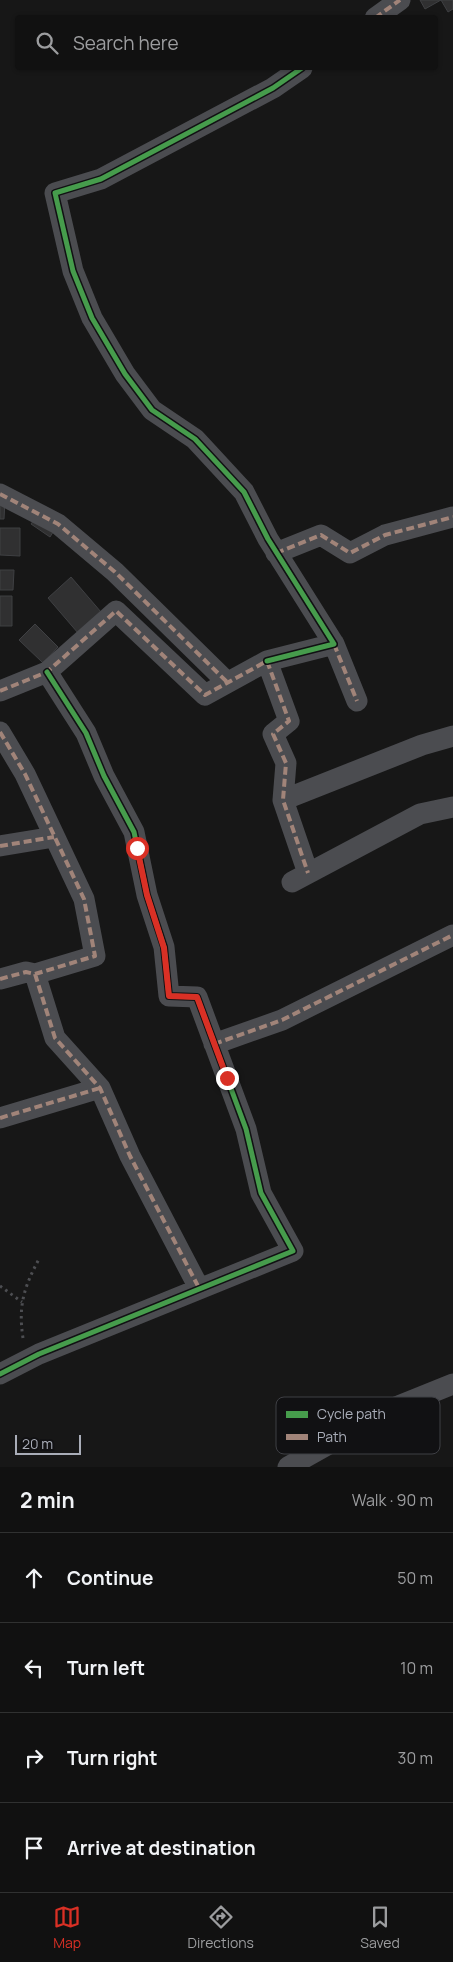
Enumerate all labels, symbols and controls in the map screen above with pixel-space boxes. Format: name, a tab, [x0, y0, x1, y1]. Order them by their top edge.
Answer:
search box	[15, 15, 438, 70]
icon: search	[33, 29, 61, 57]
text: Search here	[73, 30, 179, 56]
route start	[126, 837, 149, 860]
route end	[216, 1067, 239, 1090]
legend	[276, 1397, 440, 1454]
text: Cycle path	[317, 1404, 386, 1423]
text: Path	[317, 1427, 347, 1446]
scale bar	[15, 1432, 81, 1455]
text: 20 m	[22, 1434, 53, 1453]
text: 2 min	[20, 1486, 75, 1514]
text: Walk · 90 m	[352, 1489, 433, 1511]
icon: ahead	[20, 1564, 48, 1592]
text: Continue	[67, 1565, 153, 1591]
text: 50 m	[397, 1567, 433, 1589]
icon: left	[20, 1654, 48, 1682]
text: Turn left	[67, 1655, 145, 1681]
text: 10 m	[400, 1657, 433, 1679]
icon: right	[20, 1744, 48, 1772]
text: Turn right	[67, 1745, 157, 1771]
text: 30 m	[398, 1747, 433, 1769]
icon: arrive	[20, 1834, 48, 1862]
text: Arrive at destination	[67, 1835, 256, 1861]
tab: Map	[53, 1903, 81, 1952]
tab: Directions	[188, 1903, 254, 1952]
tab: Saved	[360, 1903, 400, 1952]

